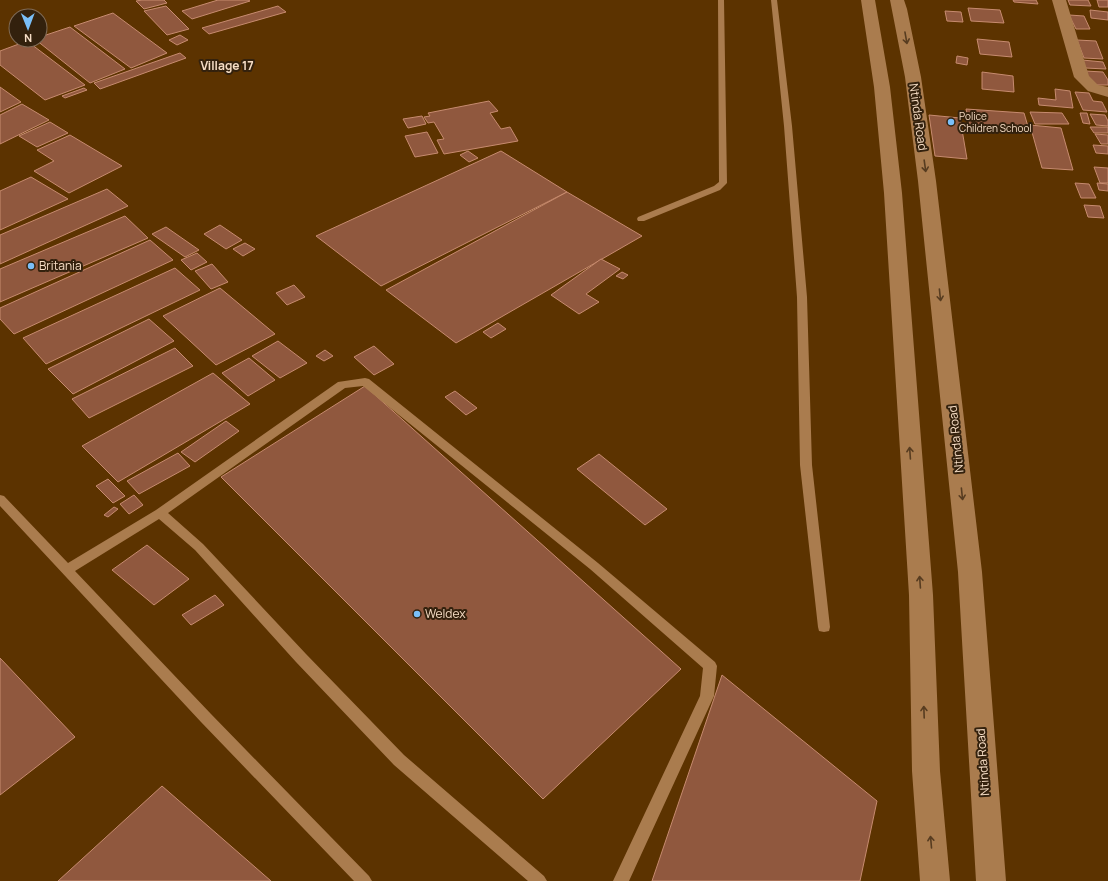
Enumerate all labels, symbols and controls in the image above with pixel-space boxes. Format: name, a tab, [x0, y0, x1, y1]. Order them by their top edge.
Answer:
north arrow	[8, 8, 48, 48]
text: N	[24, 31, 32, 46]
one-way arrow	[902, 31, 910, 44]
district label: Village 17	[200, 57, 254, 74]
street label: Ntinda Road	[905, 82, 932, 152]
place label: Police Children School	[959, 109, 1032, 135]
marker: Police Children School	[946, 117, 956, 127]
one-way arrow	[921, 159, 929, 172]
place label: Britania	[39, 257, 82, 274]
marker: Britania	[26, 261, 36, 271]
one-way arrow	[936, 288, 944, 301]
street label: Ntinda Road	[944, 405, 967, 474]
one-way arrow	[907, 447, 914, 460]
one-way arrow	[958, 487, 966, 500]
one-way arrow	[916, 576, 923, 589]
place label: Weldex	[425, 605, 466, 622]
marker: Weldex	[412, 609, 422, 619]
one-way arrow	[920, 706, 928, 719]
street label: Ntinda Road	[972, 728, 993, 796]
one-way arrow	[928, 836, 935, 849]

